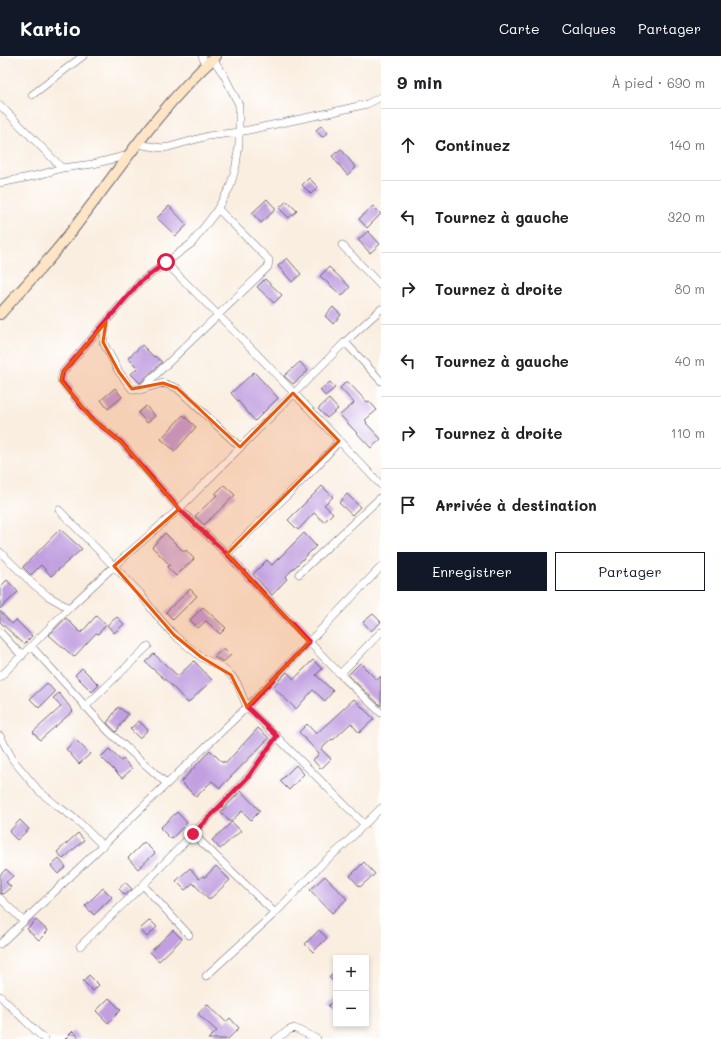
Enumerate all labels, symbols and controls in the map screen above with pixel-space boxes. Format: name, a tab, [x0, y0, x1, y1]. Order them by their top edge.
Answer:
text: Kartio	[20, 16, 80, 41]
text: Carte	[499, 19, 540, 38]
text: Calques	[562, 19, 616, 38]
text: Partager	[638, 19, 701, 38]
text: 9 min	[397, 71, 442, 93]
text: À pied · 690 m	[611, 74, 705, 91]
icon: ahead	[397, 134, 419, 156]
text: Continuez	[435, 135, 510, 155]
text: 140 m	[669, 136, 705, 153]
icon: left	[397, 206, 419, 228]
text: Tournez à gauche	[435, 207, 569, 227]
text: 320 m	[668, 208, 705, 225]
route start	[157, 253, 175, 271]
icon: right	[397, 278, 419, 300]
text: Tournez à droite	[435, 279, 563, 299]
text: 80 m	[675, 280, 705, 297]
icon: left	[397, 350, 419, 372]
text: Tournez à gauche	[435, 351, 569, 371]
text: 40 m	[675, 352, 705, 369]
icon: right	[397, 422, 419, 444]
text: Tournez à droite	[435, 423, 563, 443]
text: 110 m	[671, 424, 705, 441]
icon: arrive	[397, 494, 419, 516]
text: Arrivée à destination	[435, 495, 597, 515]
button: Enregistrer	[397, 552, 547, 591]
button: Partager	[555, 552, 705, 591]
route end	[184, 825, 202, 843]
map controls	[333, 955, 369, 1027]
button: +	[333, 955, 369, 991]
button: −	[333, 991, 369, 1027]

